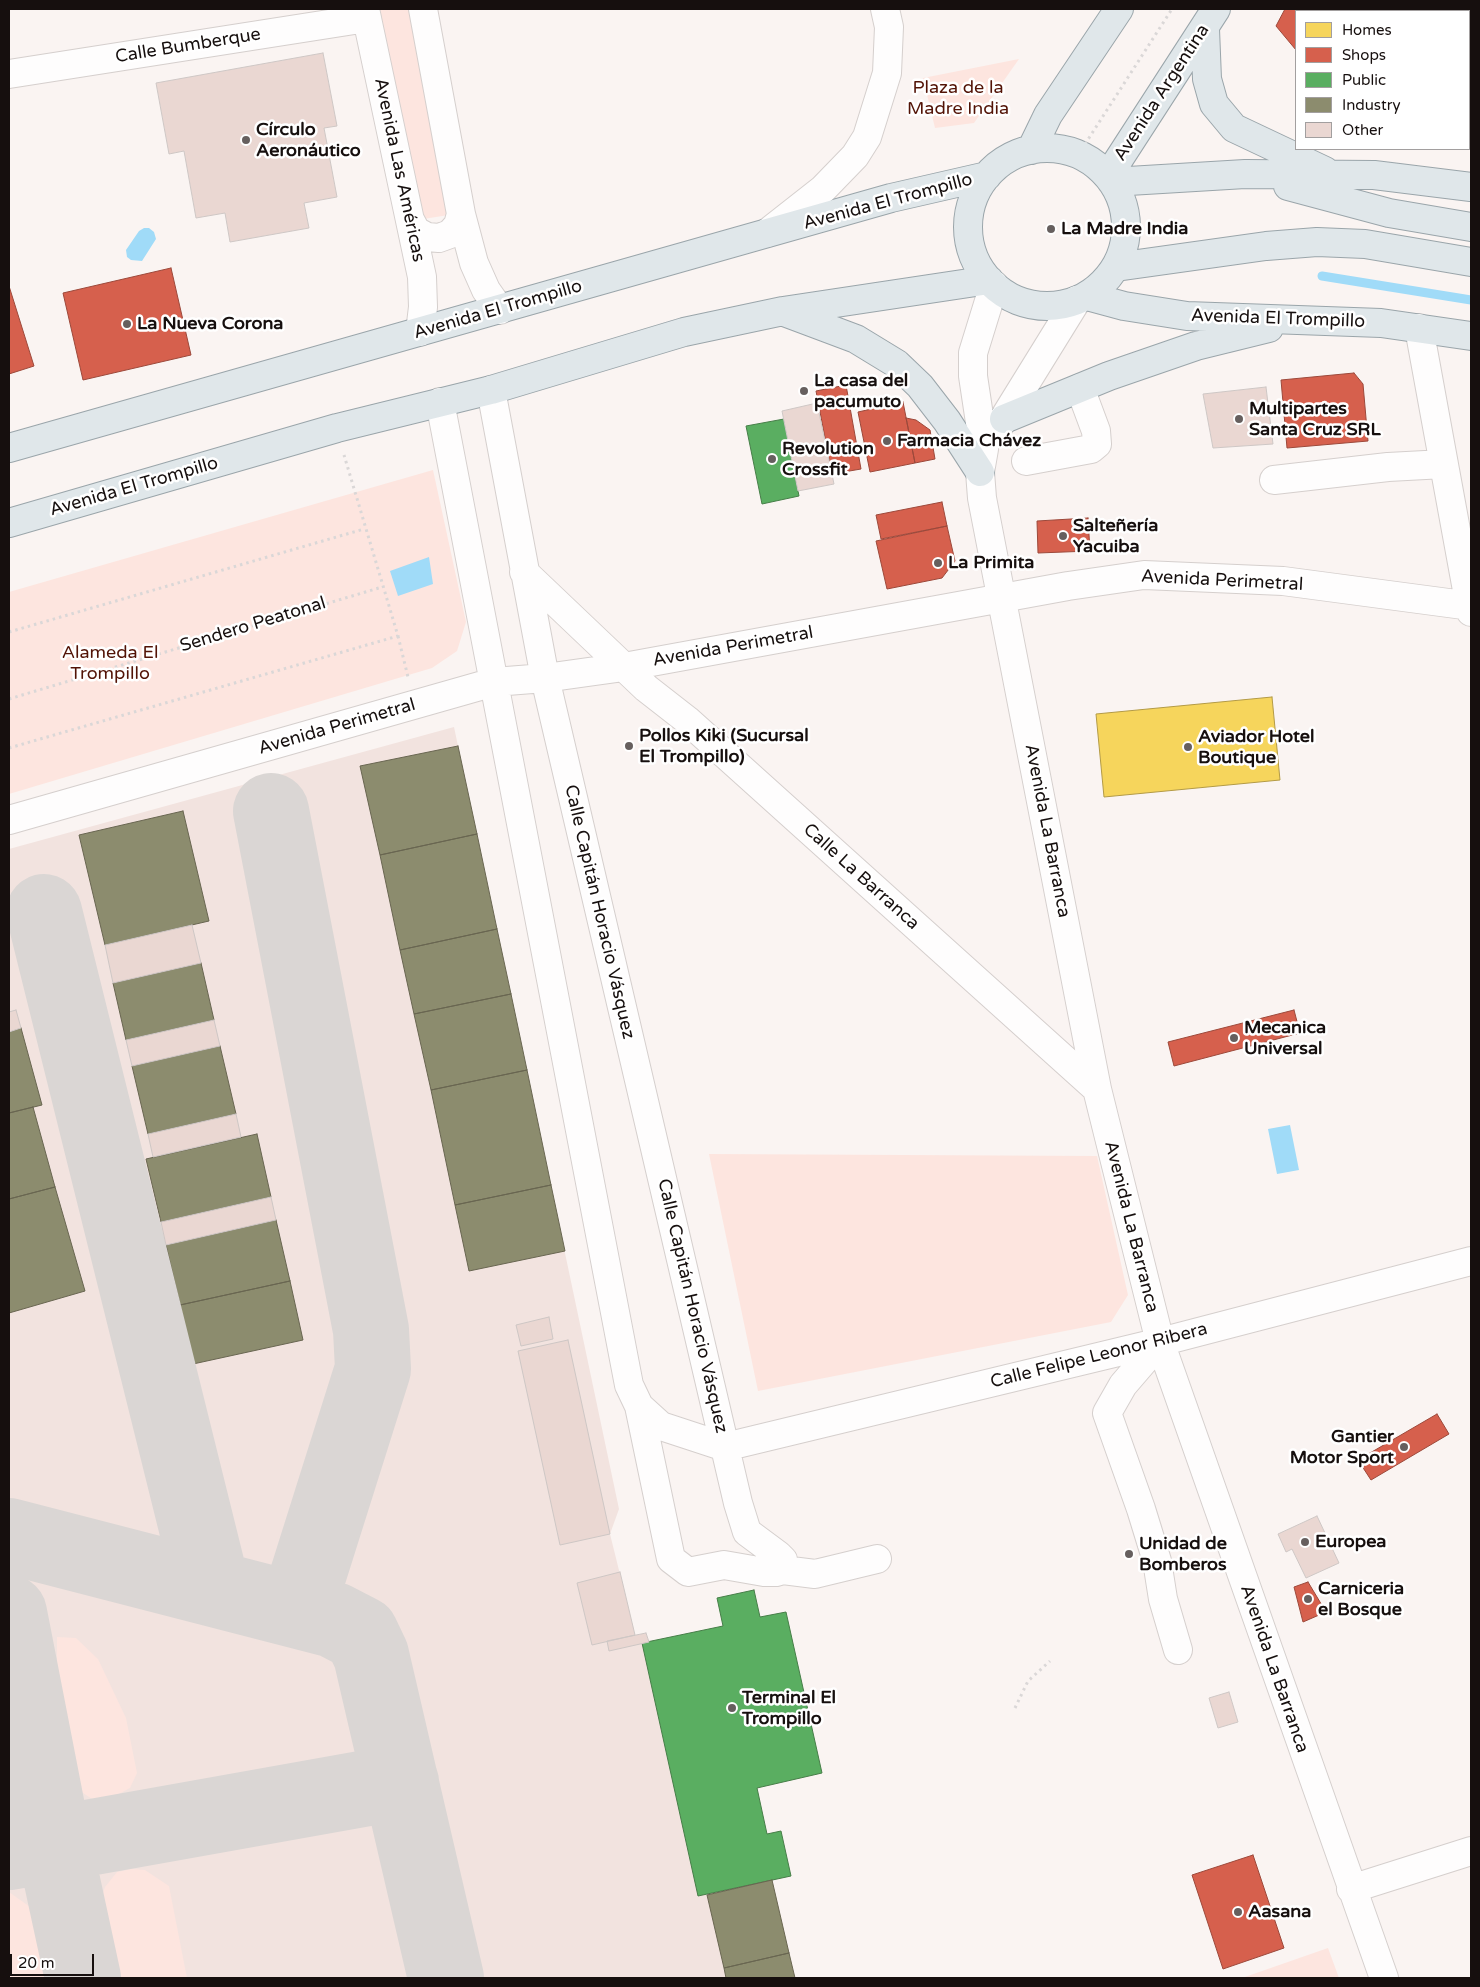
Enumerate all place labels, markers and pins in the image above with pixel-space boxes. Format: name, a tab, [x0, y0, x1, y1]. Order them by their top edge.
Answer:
place label: Círculo Aeronáutico	[256, 119, 361, 162]
marker: Círculo Aeronáutico	[240, 134, 252, 146]
place label: La Madre India	[1061, 218, 1188, 240]
marker: La Madre India	[1045, 223, 1057, 235]
place label: La Nueva Corona	[137, 313, 283, 335]
marker: La Nueva Corona	[121, 318, 133, 330]
place label: La casa del pacumuto	[814, 370, 908, 412]
marker: La casa del pacumuto	[798, 385, 810, 397]
place label: Multipartes Santa Cruz SRL	[1249, 398, 1381, 440]
marker: Multipartes Santa Cruz SRL	[1233, 413, 1245, 425]
place label: Farmacia Chávez	[897, 430, 1041, 452]
marker: Farmacia Chávez	[881, 435, 893, 447]
place label: Revolution Crossfit	[782, 438, 874, 480]
marker: Revolution Crossfit	[766, 453, 778, 465]
place label: Salteñería Yacuiba	[1073, 515, 1158, 558]
marker: Salteñería Yacuiba	[1057, 530, 1069, 542]
place label: La Primita	[948, 552, 1034, 574]
marker: La Primita	[932, 557, 944, 569]
place label: Pollos Kiki (Sucursal El Trompillo)	[639, 725, 809, 768]
place label: Aviador Hotel Boutique	[1198, 726, 1314, 769]
marker: Pollos Kiki (Sucursal El Trompillo)	[623, 740, 635, 752]
marker: Aviador Hotel Boutique	[1182, 741, 1194, 753]
place label: Mecanica Universal	[1244, 1017, 1326, 1060]
marker: Mecanica Universal	[1228, 1032, 1240, 1044]
place label: Gantier Motor Sport	[1290, 1426, 1394, 1468]
marker: Gantier Motor Sport	[1398, 1441, 1410, 1453]
place label: Europea	[1315, 1531, 1386, 1553]
place label: Unidad de Bomberos	[1139, 1533, 1227, 1576]
marker: Europea	[1299, 1536, 1311, 1548]
marker: Unidad de Bomberos	[1123, 1548, 1135, 1560]
place label: Carniceria el Bosque	[1318, 1578, 1404, 1620]
marker: Carniceria el Bosque	[1302, 1593, 1314, 1605]
place label: Terminal El Trompillo	[742, 1687, 836, 1730]
marker: Terminal El Trompillo	[726, 1702, 738, 1714]
place label: Aasana	[1248, 1901, 1311, 1923]
marker: Aasana	[1232, 1906, 1244, 1918]

